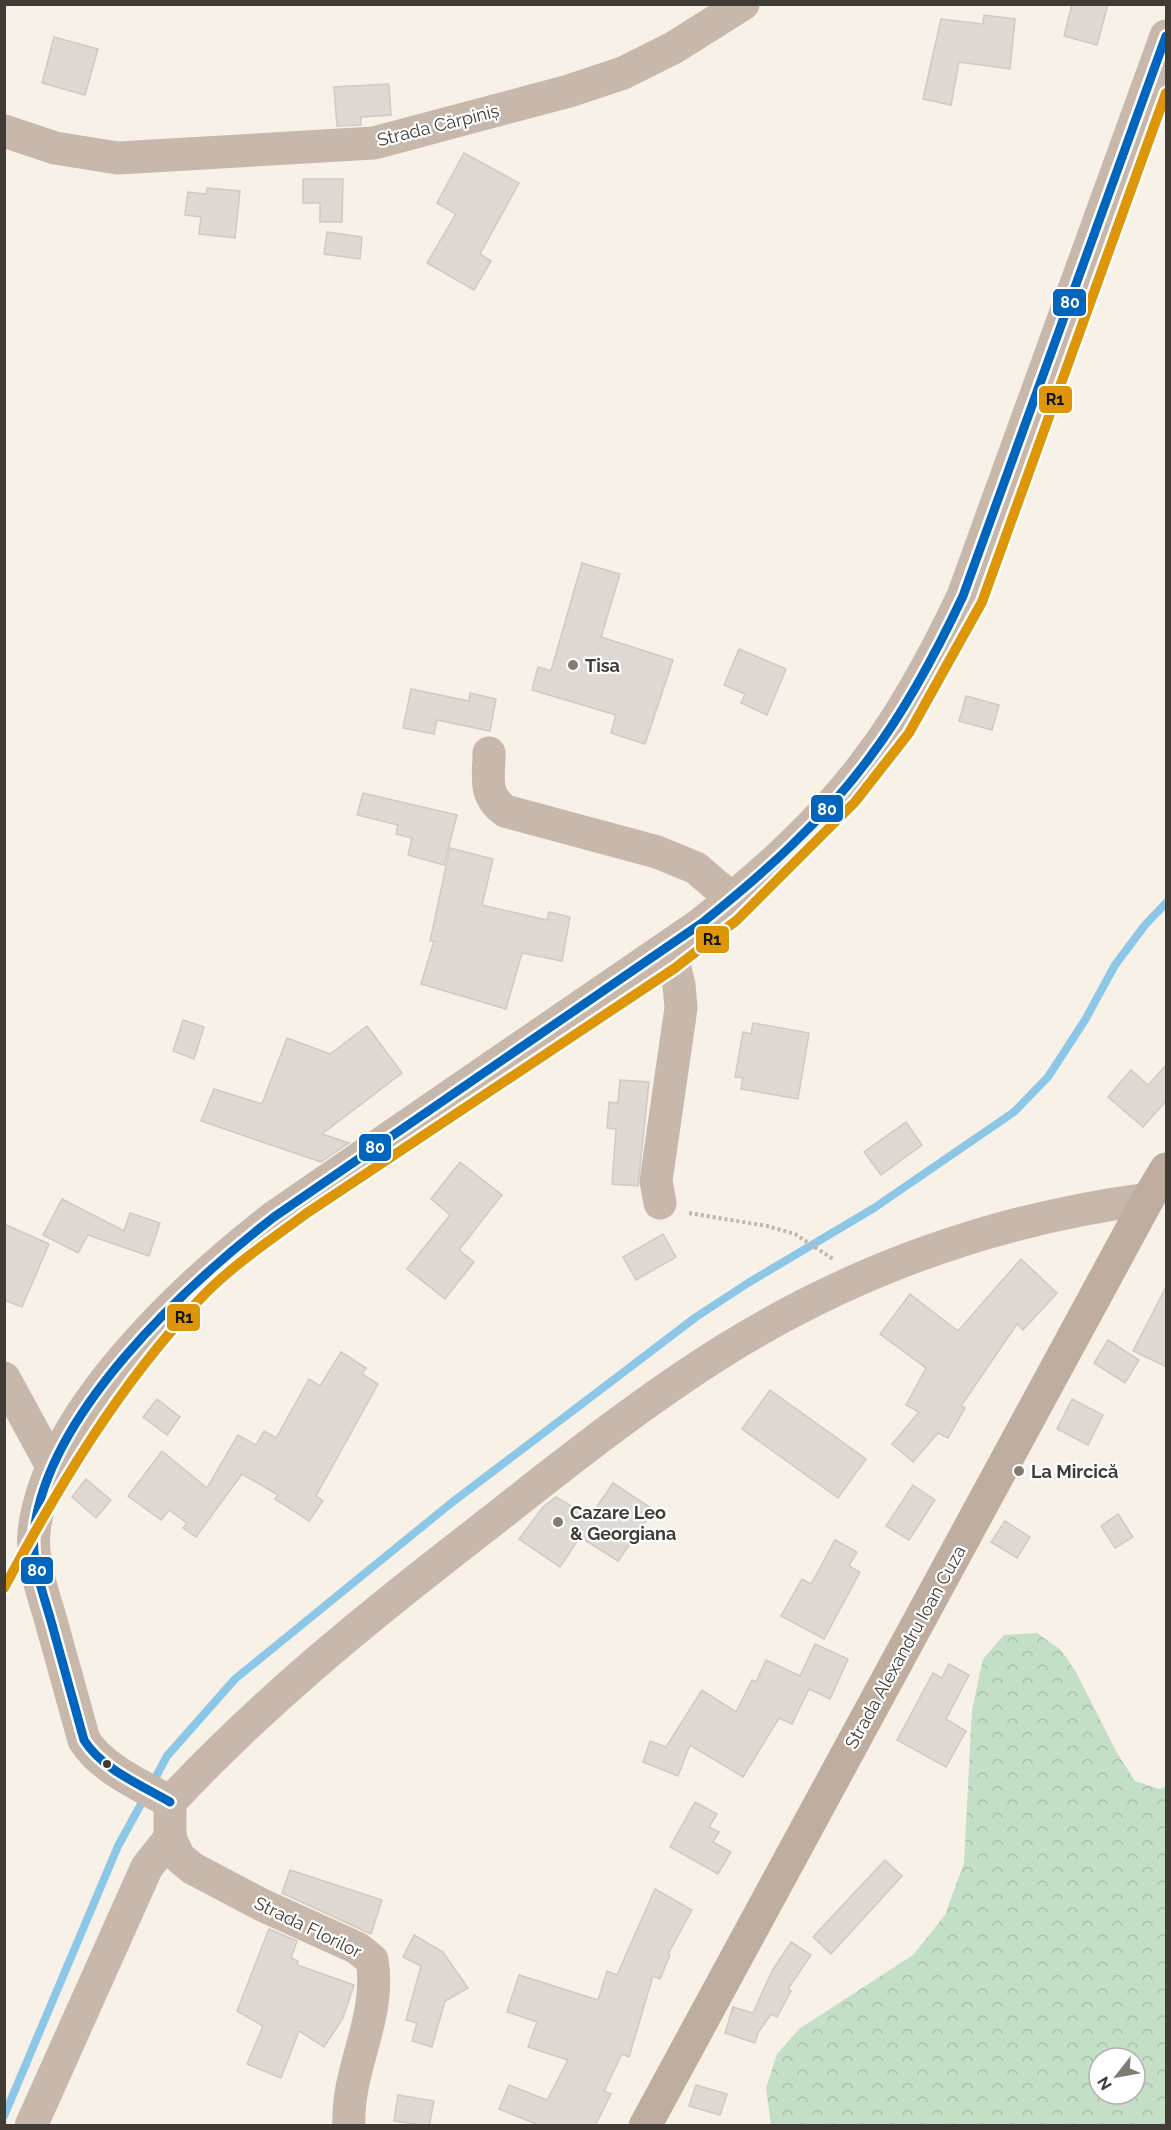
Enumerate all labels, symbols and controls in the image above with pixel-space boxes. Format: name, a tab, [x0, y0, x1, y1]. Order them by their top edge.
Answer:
street label: Strada Cărpiniș	[375, 100, 502, 150]
line badge: 80	[1052, 288, 1087, 317]
text: 80	[1060, 293, 1080, 312]
line badge: R1	[1038, 385, 1073, 414]
text: R1	[1046, 390, 1064, 409]
place label: Tisa	[585, 655, 620, 676]
marker: Tisa	[566, 658, 580, 672]
line badge: 80	[810, 794, 844, 823]
text: 80	[817, 800, 837, 819]
line badge: R1	[695, 925, 730, 954]
text: R1	[703, 930, 721, 949]
line badge: 80	[358, 1133, 392, 1162]
text: 80	[365, 1138, 385, 1157]
line badge: R1	[166, 1303, 201, 1332]
text: R1	[175, 1308, 193, 1327]
place label: La Mircică	[1031, 1461, 1118, 1482]
marker: La Mircică	[1012, 1464, 1026, 1478]
place label: Cazare Leo & Georgiana	[570, 1502, 676, 1544]
marker: Cazare Leo & Georgiana	[551, 1515, 565, 1529]
street label: Strada Alexandru Ioan Cuza	[840, 1542, 970, 1752]
line badge: 80	[20, 1556, 54, 1585]
text: 80	[27, 1561, 47, 1580]
unlabelled marker	[101, 1758, 113, 1770]
street label: Strada Florilor	[251, 1892, 366, 1962]
north arrow	[1087, 2046, 1147, 2106]
text: N	[1093, 2073, 1116, 2094]

